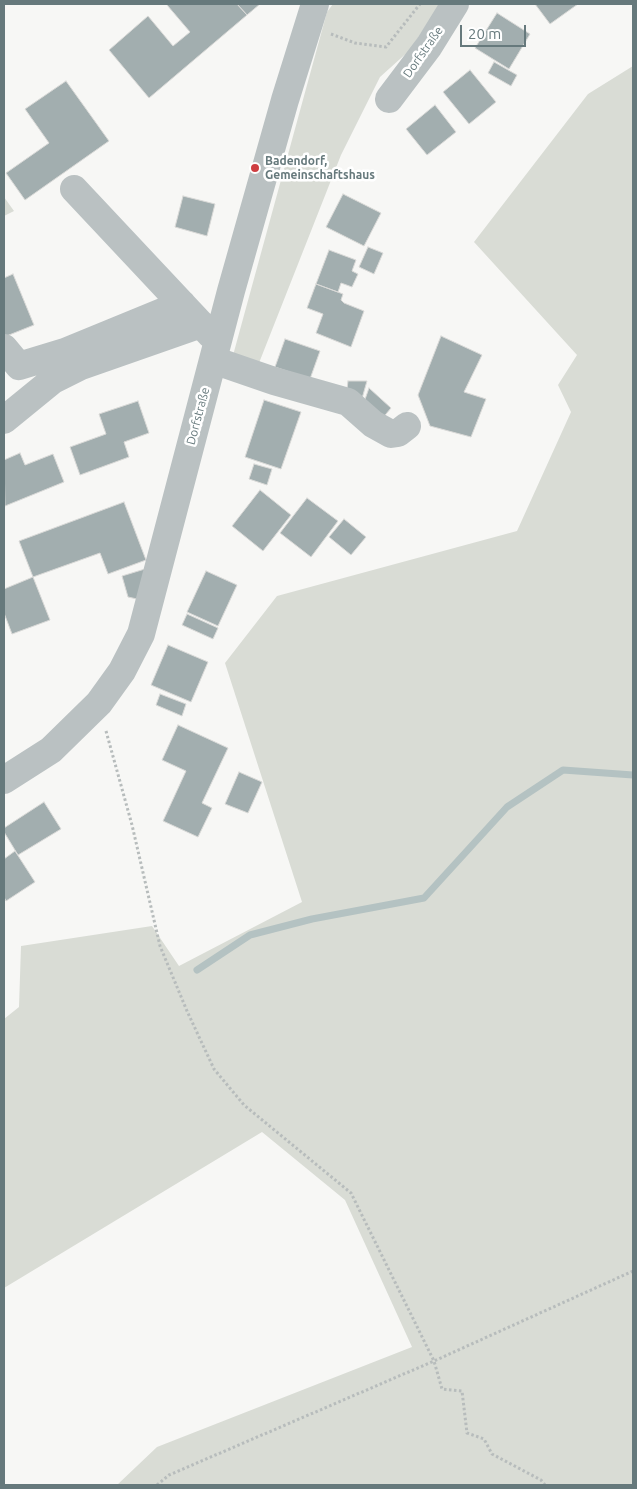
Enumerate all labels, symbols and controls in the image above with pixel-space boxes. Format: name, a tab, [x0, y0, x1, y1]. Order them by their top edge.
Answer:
scale bar	[462, 15, 528, 47]
street label: Dorfstraße	[400, 24, 446, 80]
text: 20 m	[468, 25, 501, 42]
place label: Badendorf, Gemeinschaftshaus	[265, 154, 375, 182]
marker: Badendorf, Gemeinschaftshaus	[249, 162, 261, 174]
street label: Dorfstraße	[183, 386, 213, 446]

